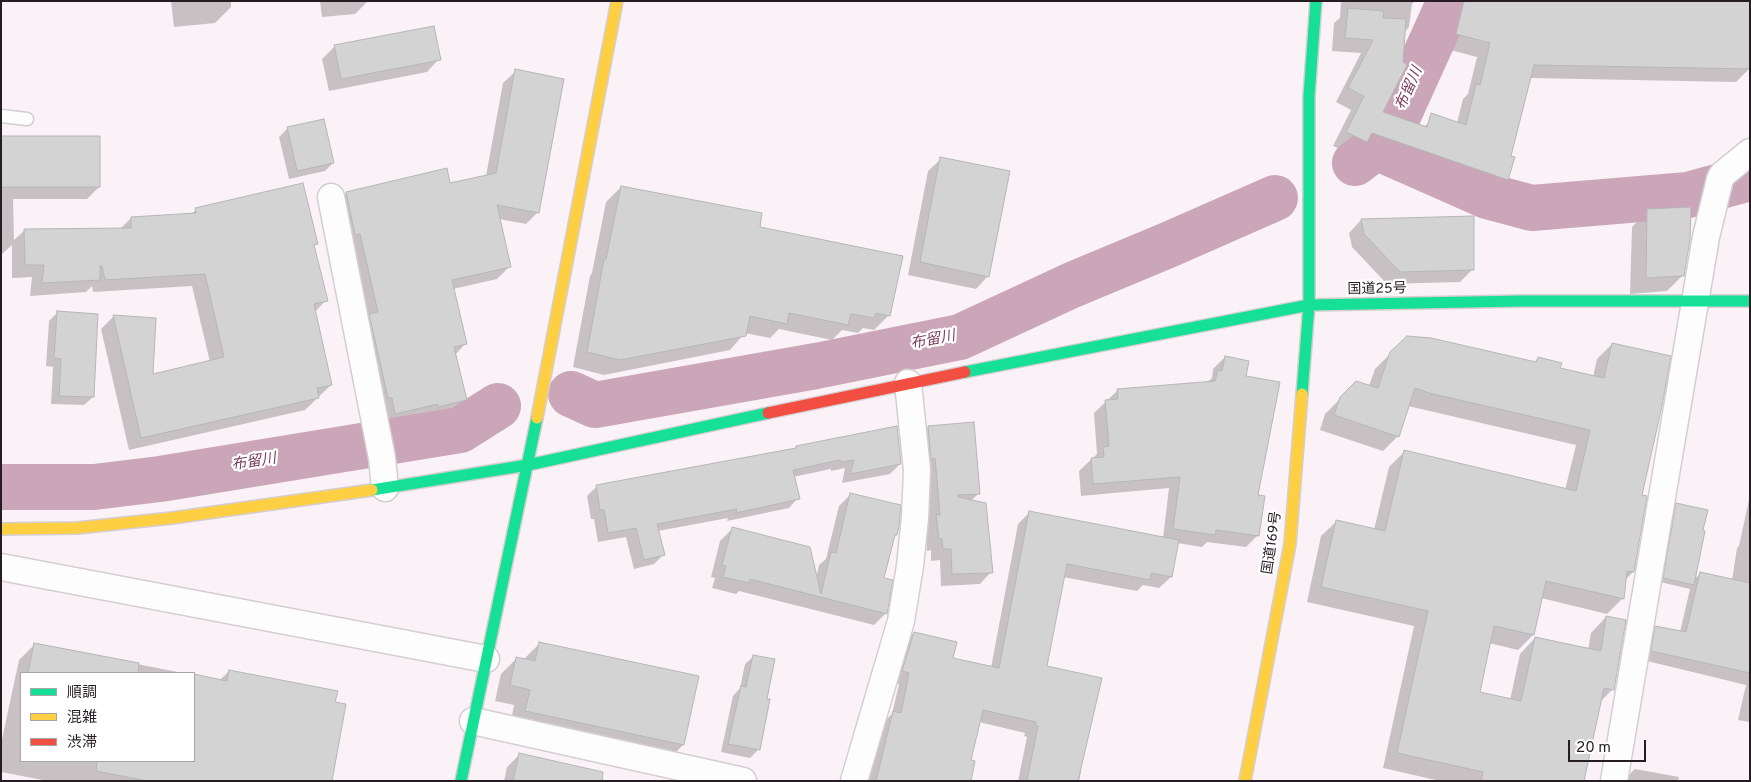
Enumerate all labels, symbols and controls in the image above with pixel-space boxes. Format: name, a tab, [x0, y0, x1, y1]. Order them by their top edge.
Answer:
water label: 布留川	[1393, 65, 1427, 113]
street label: 国道25号	[1347, 281, 1407, 299]
water label: 布留川	[909, 328, 957, 354]
water label: 布留川	[230, 451, 278, 475]
street label: 国道169号	[1260, 510, 1286, 576]
legend	[20, 672, 195, 762]
text: 順調	[67, 684, 97, 703]
text: 混雑	[67, 709, 97, 728]
scale bar	[1571, 730, 1648, 762]
text: 渋滞	[67, 734, 97, 753]
text: 20 m	[1576, 739, 1611, 758]

